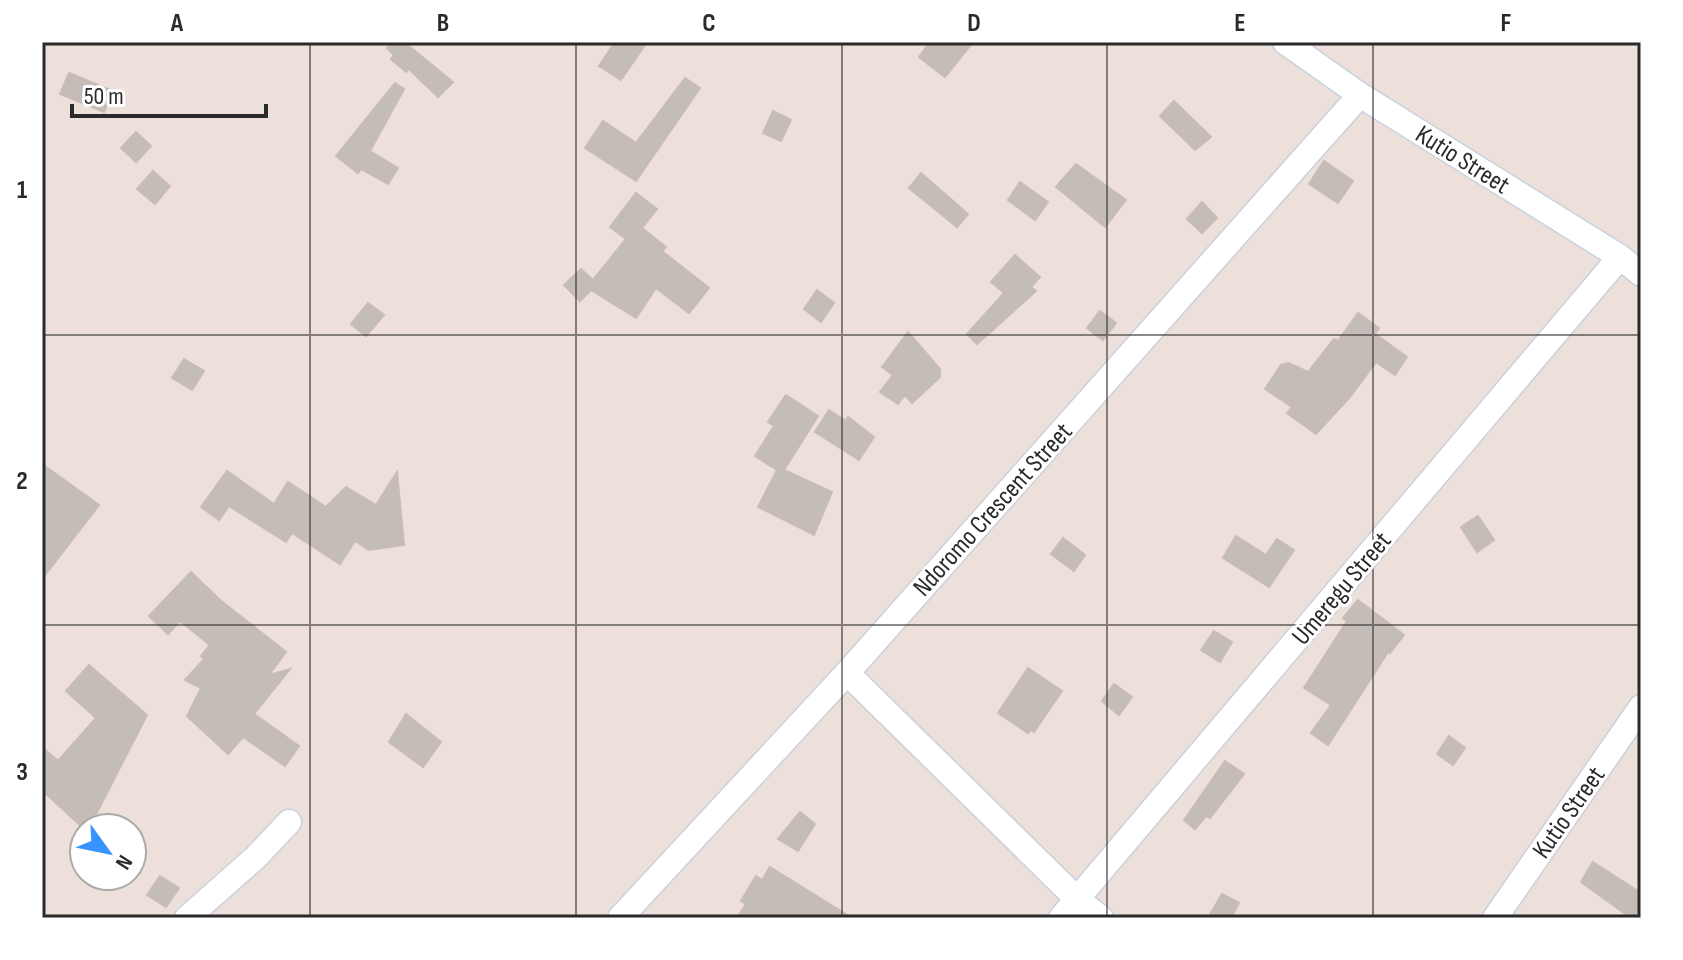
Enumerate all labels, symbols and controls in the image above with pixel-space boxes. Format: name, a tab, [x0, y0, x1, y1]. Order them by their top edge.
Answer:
text: A	[170, 8, 184, 39]
text: B	[437, 8, 449, 39]
text: C	[702, 8, 716, 39]
text: D	[967, 8, 981, 39]
text: E	[1234, 8, 1246, 39]
text: F	[1501, 8, 1512, 39]
scale bar	[72, 68, 266, 118]
text: 50 m	[84, 82, 124, 111]
street label: Kutio Street	[1410, 119, 1515, 201]
text: 1	[17, 175, 27, 206]
street label: Ndoromo Crescent Street	[907, 417, 1079, 603]
text: 2	[16, 466, 28, 497]
street label: Umeregu Street	[1286, 526, 1398, 652]
text: 3	[16, 757, 28, 788]
street label: Kutio Street	[1526, 761, 1612, 865]
north arrow	[68, 812, 148, 892]
text: N	[109, 850, 138, 874]

